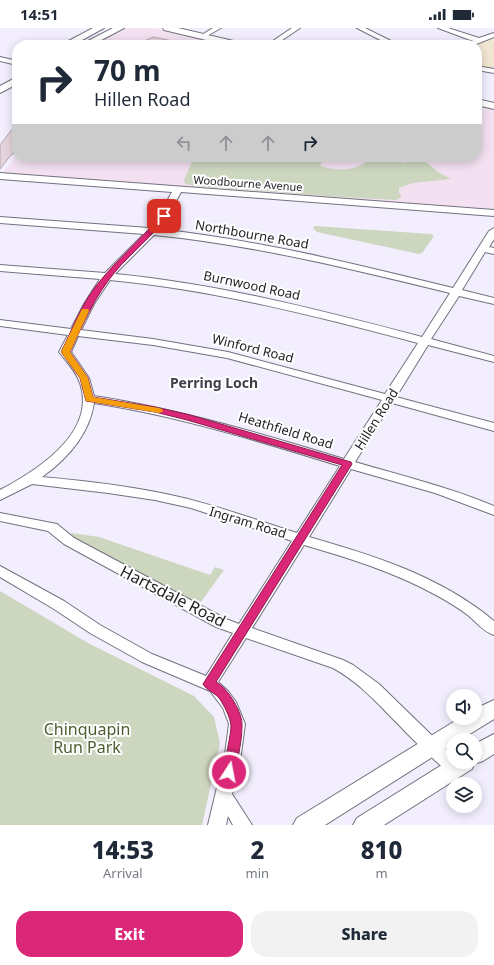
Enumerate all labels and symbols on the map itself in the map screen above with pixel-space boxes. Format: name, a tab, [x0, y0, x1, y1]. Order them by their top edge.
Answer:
street label: Woodbourne Avenue	[193, 172, 303, 194]
pin	[147, 199, 181, 233]
street label: Northbourne Road	[194, 215, 310, 253]
street label: Burnwood Road	[202, 266, 302, 304]
street label: Winford Road	[210, 329, 296, 367]
district label: Perring Loch	[170, 373, 258, 392]
street label: Hillen Road	[350, 385, 402, 453]
street label: Heathfield Road	[236, 407, 336, 453]
street label: Ingram Road	[207, 502, 289, 542]
street label: Hartsdale Road	[117, 560, 229, 632]
park label: Chinquapin Run Park	[44, 718, 130, 758]
position arrow	[208, 751, 250, 793]

